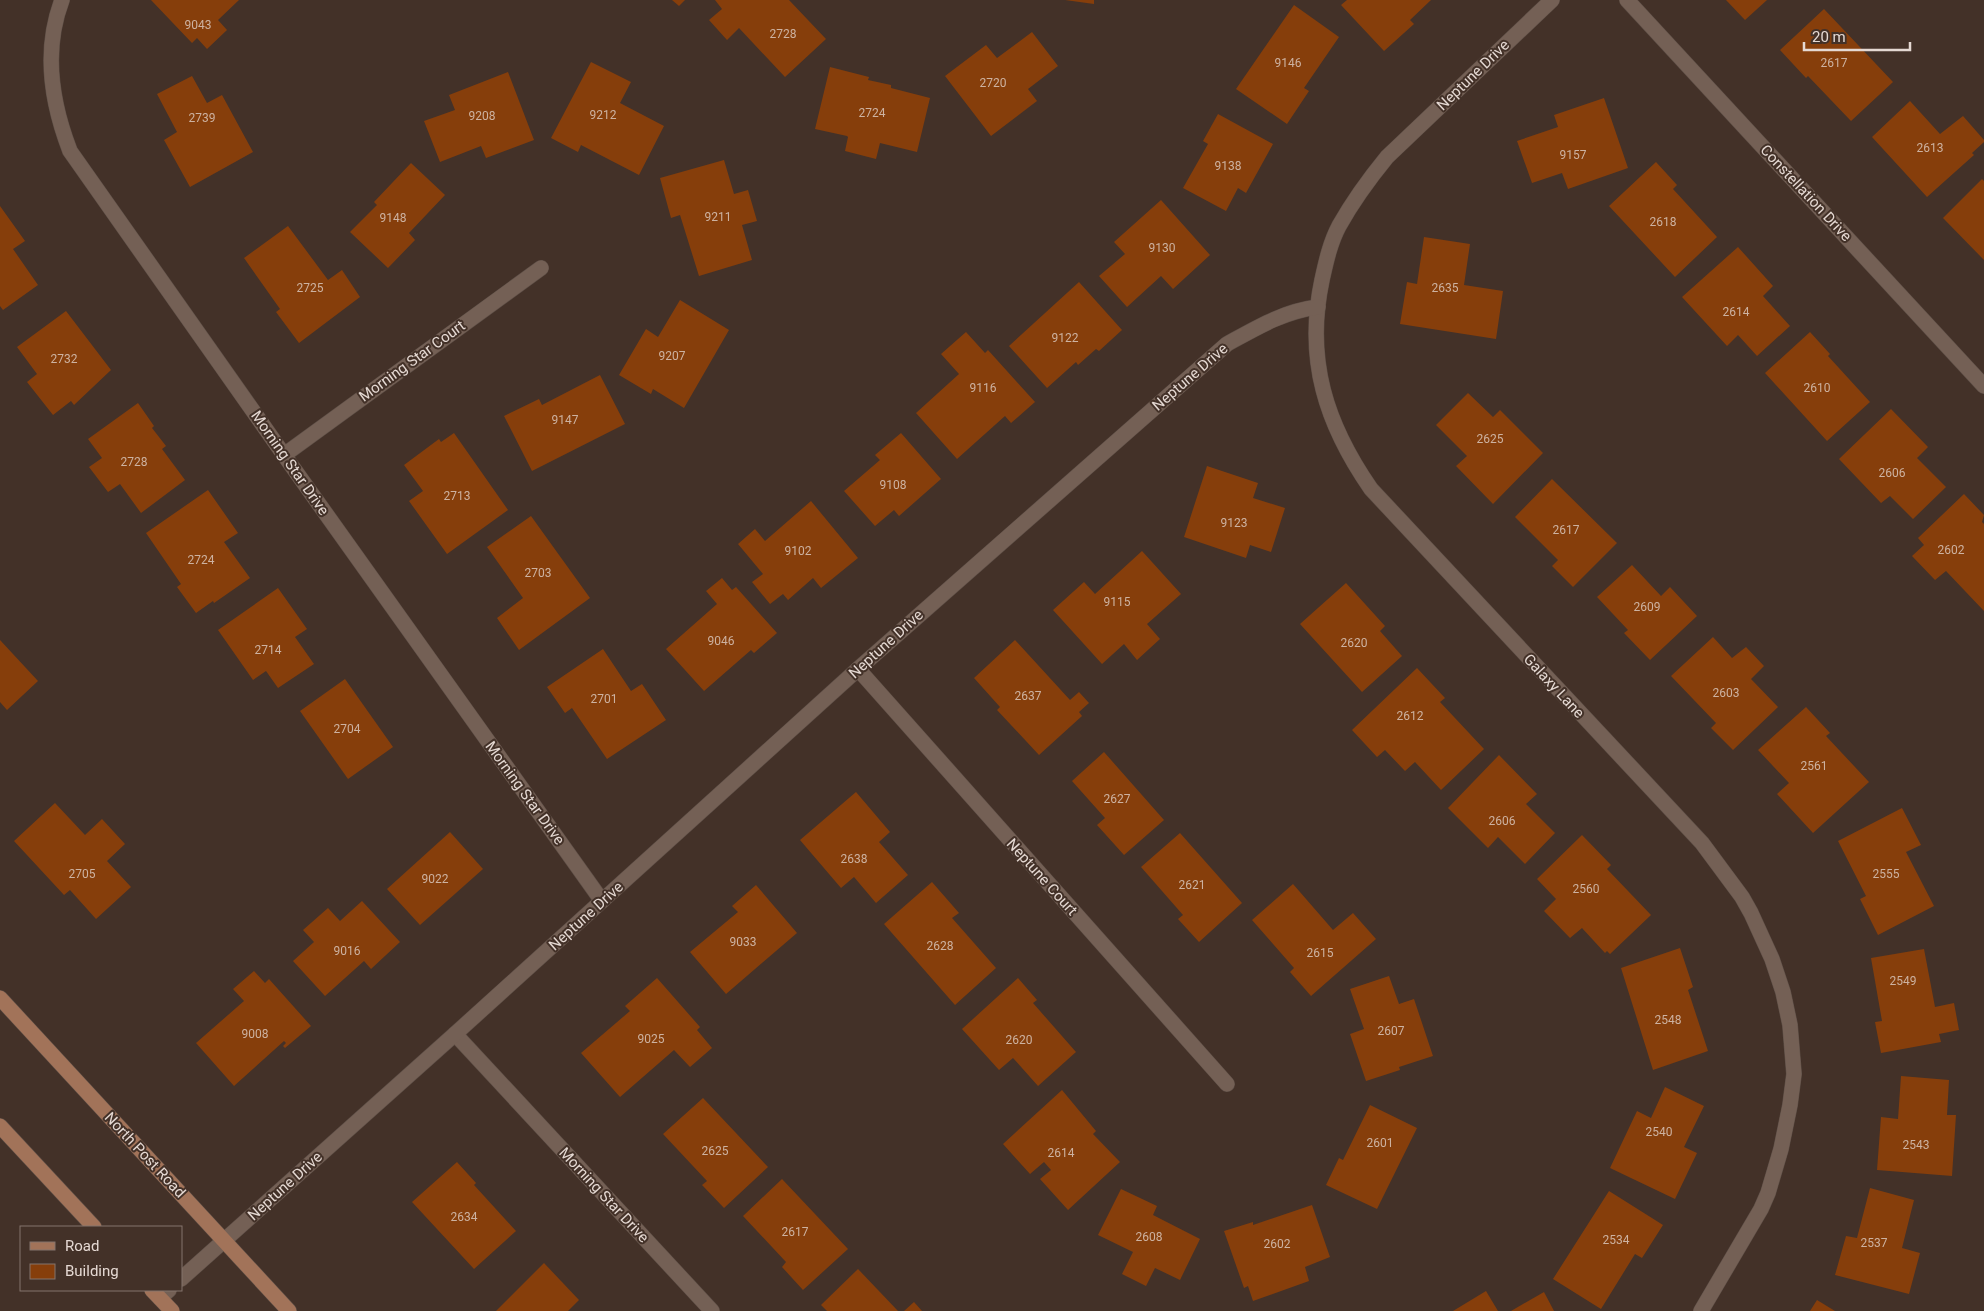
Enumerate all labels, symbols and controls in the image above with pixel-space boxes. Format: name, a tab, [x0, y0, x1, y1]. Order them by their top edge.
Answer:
house number: 9043	[185, 18, 211, 32]
scale bar	[1804, 20, 1910, 52]
house number: 2728	[770, 27, 797, 41]
text: 20 m	[1812, 28, 1846, 46]
street label: Neptune Drive	[1433, 36, 1513, 114]
house number: 9146	[1275, 56, 1302, 70]
house number: 2617	[1821, 56, 1848, 70]
house number: 2720	[980, 76, 1007, 90]
house number: 2724	[859, 106, 886, 120]
house number: 9212	[590, 108, 617, 122]
house number: 9208	[469, 109, 496, 123]
house number: 2739	[189, 111, 215, 125]
street label: Constellation Drive	[1757, 141, 1855, 245]
house number: 2613	[1917, 141, 1943, 155]
house number: 9157	[1560, 148, 1587, 162]
house number: 9138	[1215, 159, 1242, 173]
house number: 9211	[705, 210, 731, 224]
house number: 9148	[380, 211, 407, 225]
house number: 2618	[1650, 215, 1677, 229]
house number: 9130	[1149, 241, 1176, 255]
house number: 2725	[297, 281, 324, 295]
house number: 2635	[1432, 281, 1459, 295]
house number: 2614	[1723, 305, 1750, 319]
street label: Morning Star Court	[355, 316, 469, 406]
house number: 9122	[1052, 331, 1079, 345]
street label: Neptune Drive	[1149, 339, 1231, 415]
house number: 9207	[659, 349, 686, 363]
house number: 2732	[51, 352, 78, 366]
house number: 9116	[970, 381, 997, 395]
house number: 2610	[1804, 381, 1831, 395]
street label: Morning Star Drive	[247, 407, 333, 519]
house number: 9147	[552, 413, 579, 427]
house number: 2625	[1477, 432, 1504, 446]
house number: 2728	[121, 455, 148, 469]
house number: 2606	[1879, 466, 1906, 480]
house number: 9108	[880, 478, 907, 492]
house number: 2713	[444, 489, 470, 503]
house number: 9123	[1221, 516, 1247, 530]
house number: 2617	[1553, 523, 1580, 537]
house number: 2602	[1938, 543, 1965, 557]
house number: 9102	[785, 544, 812, 558]
house number: 2724	[188, 553, 215, 567]
house number: 2703	[525, 566, 551, 580]
house number: 9115	[1104, 595, 1131, 609]
house number: 2609	[1634, 600, 1660, 614]
street label: Neptune Drive	[845, 606, 927, 682]
house number: 9046	[708, 634, 735, 648]
house number: 2620	[1341, 636, 1368, 650]
house number: 2714	[255, 643, 282, 657]
street label: Galaxy Lane	[1520, 650, 1588, 722]
house number: 2603	[1713, 686, 1739, 700]
house number: 2637	[1015, 689, 1042, 703]
house number: 2701	[591, 692, 617, 706]
house number: 2612	[1397, 709, 1424, 723]
house number: 2704	[334, 722, 361, 736]
street label: Morning Star Drive	[481, 738, 569, 848]
house number: 2561	[1801, 759, 1827, 773]
house number: 2627	[1104, 792, 1131, 806]
house number: 2606	[1489, 814, 1516, 828]
street label: Neptune Court	[1003, 835, 1081, 919]
house number: 2638	[841, 852, 868, 866]
house number: 2705	[69, 867, 96, 881]
house number: 2555	[1873, 867, 1900, 881]
house number: 9022	[422, 872, 449, 886]
street label: Neptune Drive	[545, 878, 627, 954]
house number: 2621	[1179, 878, 1205, 892]
house number: 2560	[1573, 882, 1600, 896]
house number: 9033	[730, 935, 756, 949]
house number: 2628	[927, 939, 954, 953]
house number: 9016	[334, 944, 361, 958]
house number: 2615	[1307, 946, 1334, 960]
house number: 2549	[1890, 974, 1916, 988]
house number: 2548	[1655, 1013, 1682, 1027]
house number: 2607	[1378, 1024, 1405, 1038]
house number: 9008	[242, 1027, 269, 1041]
house number: 9025	[638, 1032, 665, 1046]
house number: 2620	[1006, 1033, 1033, 1047]
street label: North Post Road	[101, 1109, 189, 1201]
house number: 2540	[1646, 1125, 1673, 1139]
house number: 2601	[1367, 1136, 1393, 1150]
house number: 2543	[1903, 1138, 1929, 1152]
street label: Morning Star Drive	[555, 1144, 653, 1246]
house number: 2625	[702, 1144, 729, 1158]
house number: 2614	[1048, 1146, 1075, 1160]
street label: Neptune Drive	[244, 1148, 326, 1224]
house number: 2634	[451, 1210, 478, 1224]
house number: 2617	[782, 1225, 809, 1239]
legend	[20, 1226, 182, 1291]
house number: 2608	[1136, 1230, 1163, 1244]
house number: 2534	[1603, 1233, 1630, 1247]
house number: 2537	[1861, 1236, 1888, 1250]
text: Road	[65, 1237, 99, 1255]
house number: 2602	[1264, 1237, 1291, 1251]
text: Building	[65, 1262, 119, 1280]

